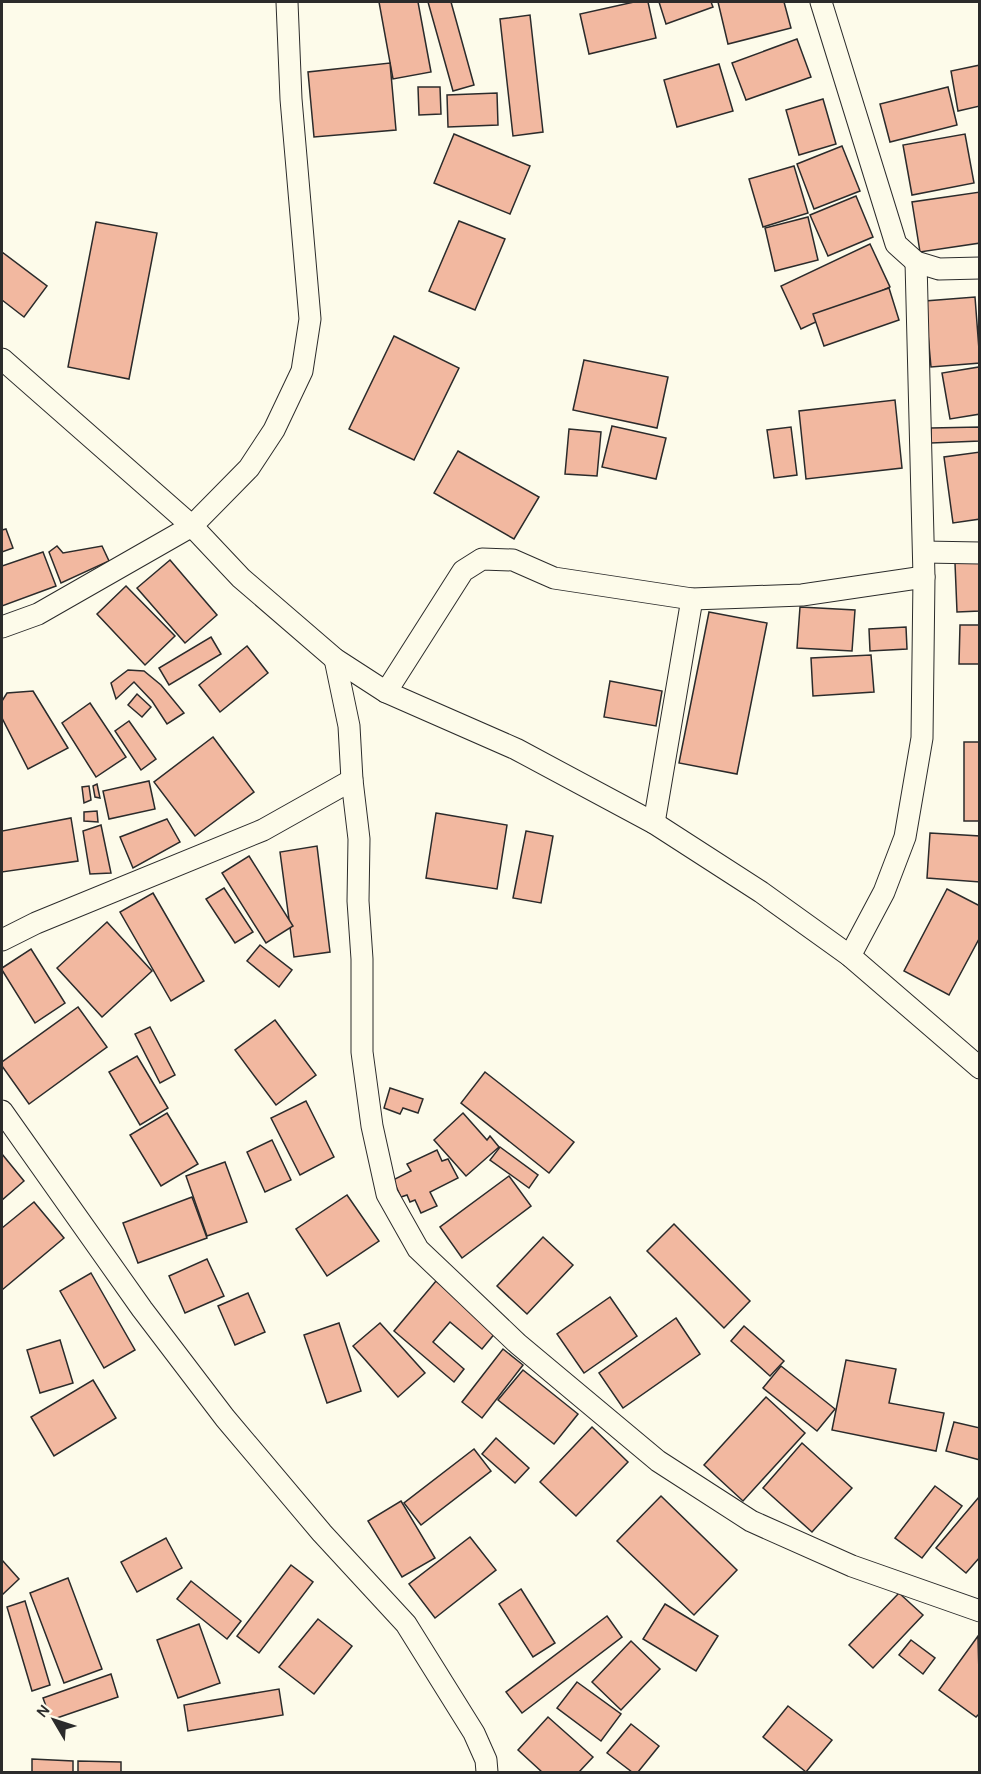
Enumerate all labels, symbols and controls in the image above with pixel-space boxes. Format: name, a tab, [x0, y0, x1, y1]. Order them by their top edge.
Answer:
north arrow	[24, 1690, 84, 1750]
text: N	[32, 1700, 54, 1721]

